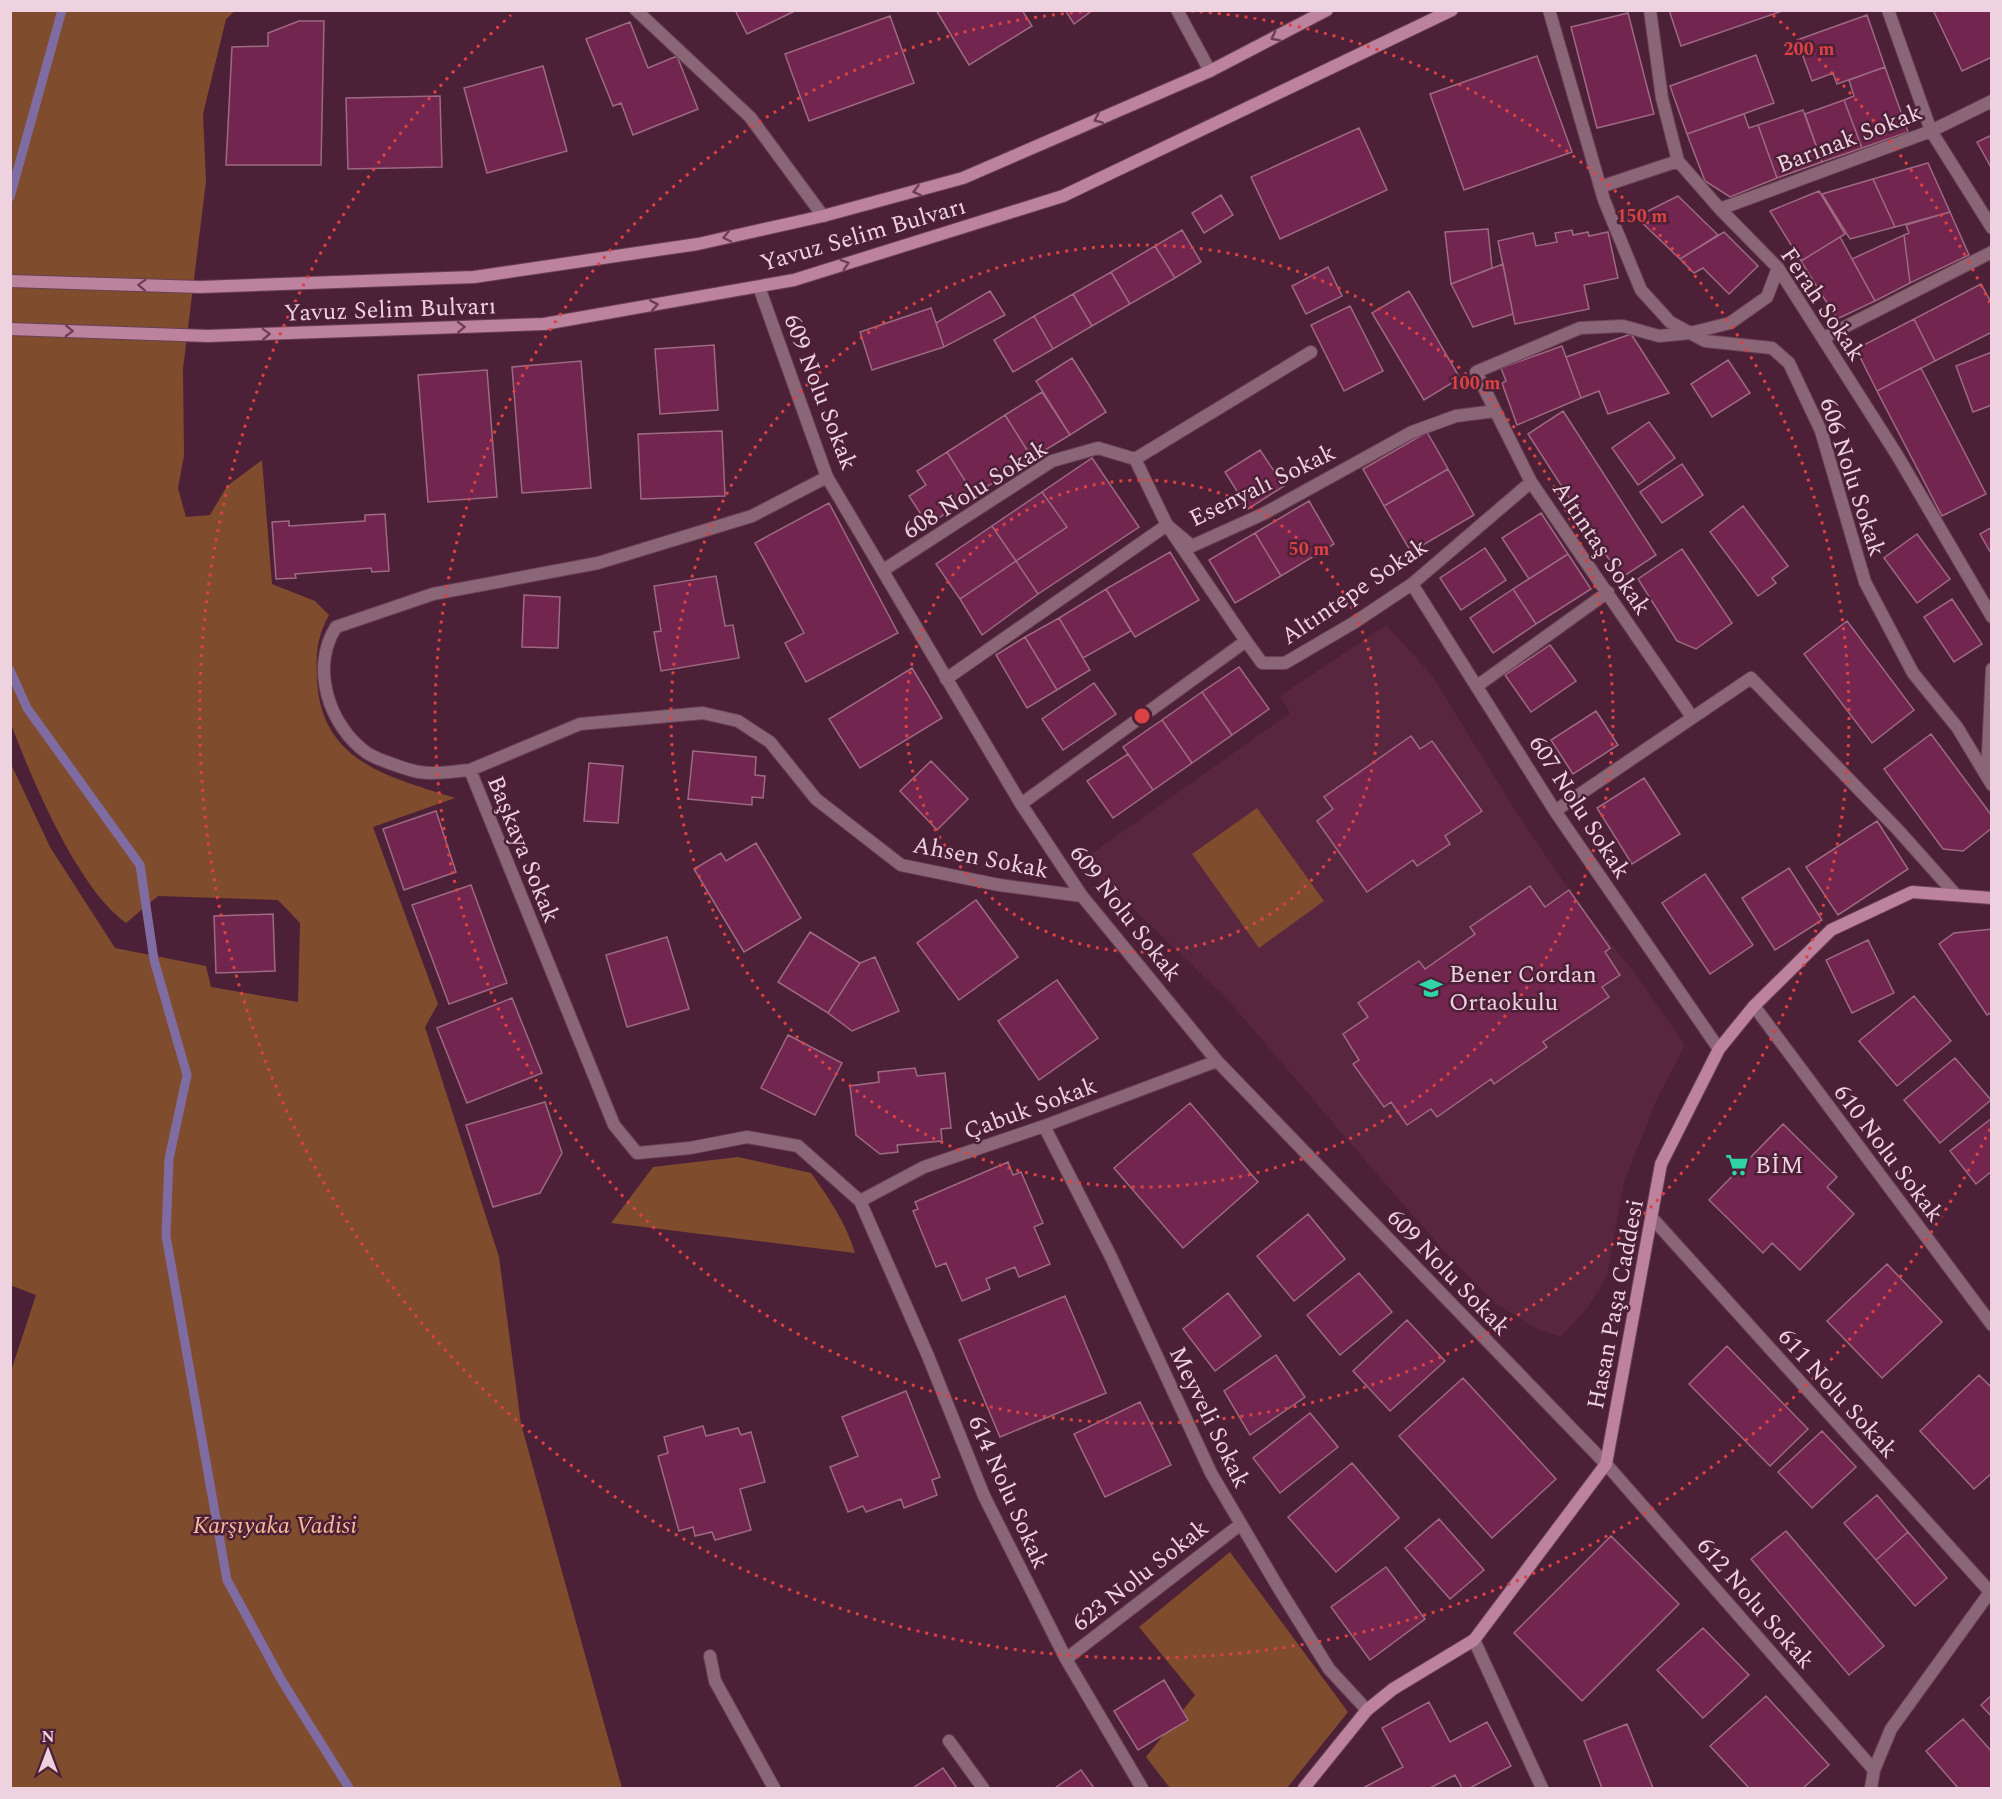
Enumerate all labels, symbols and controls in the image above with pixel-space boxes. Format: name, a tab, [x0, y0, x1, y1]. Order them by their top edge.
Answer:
one-way arrow	[1270, 30, 1281, 42]
text: 200 m	[1783, 36, 1835, 63]
street label: Barınak Sokak	[1771, 95, 1928, 183]
one-way arrow	[1093, 112, 1104, 124]
one-way arrow	[912, 183, 922, 196]
street label: Yavuz Selim Bulvarı	[756, 188, 970, 282]
text: 150 m	[1616, 203, 1668, 230]
one-way arrow	[723, 230, 733, 243]
street label: Ferah Sokak	[1771, 240, 1874, 369]
one-way arrow	[839, 259, 850, 272]
one-way arrow	[137, 279, 146, 292]
street label: Yavuz Selim Bulvarı	[283, 288, 497, 332]
one-way arrow	[649, 299, 659, 312]
street label: 609 Nolu Sokak	[774, 309, 866, 476]
one-way arrow	[457, 321, 466, 334]
one-way arrow	[64, 325, 73, 337]
one-way arrow	[262, 328, 271, 340]
text: 100 m	[1449, 370, 1501, 397]
street label: 606 Nolu Sokak	[1809, 393, 1895, 561]
street label: 608 Nolu Sokak	[896, 431, 1055, 549]
street label: Esenyalı Sokak	[1183, 435, 1342, 537]
street label: Altıntaş Sokak	[1543, 474, 1660, 623]
street label: Altıntepe Sokak	[1274, 529, 1435, 654]
text: 50 m	[1289, 536, 1329, 563]
centre of rings	[1132, 706, 1152, 726]
street label: 607 Nolu Sokak	[1519, 729, 1639, 886]
street label: Başkaya Sokak	[477, 770, 569, 928]
street label: Ahsen Sokak	[910, 827, 1052, 889]
street label: 609 Nolu Sokak	[1060, 838, 1190, 990]
place label: Bener Cordan Ortaokulu	[1449, 957, 1597, 1021]
school or university icon: Bener Cordan Ortaokulu	[1418, 975, 1444, 1001]
street label: Çabuk Sokak	[959, 1068, 1102, 1150]
street label: 610 Nolu Sokak	[1824, 1077, 1952, 1230]
place label: BİM	[1755, 1148, 1803, 1184]
supermarket icon: BİM	[1724, 1152, 1750, 1178]
street label: Hasan Paşa Caddesi	[1578, 1196, 1654, 1412]
street label: 609 Nolu Sokak	[1378, 1201, 1519, 1345]
street label: 611 Nolu Sokak	[1769, 1320, 1906, 1467]
street label: Meyveli Sokak	[1159, 1340, 1259, 1495]
street label: 614 Nolu Sokak	[958, 1410, 1058, 1575]
park label: Karşıyaka Vadisi	[193, 1508, 357, 1544]
street label: 623 Nolu Sokak	[1065, 1511, 1217, 1641]
street label: 612 Nolu Sokak	[1688, 1530, 1823, 1678]
north arrow	[18, 1721, 78, 1781]
text: N	[41, 1725, 55, 1749]

